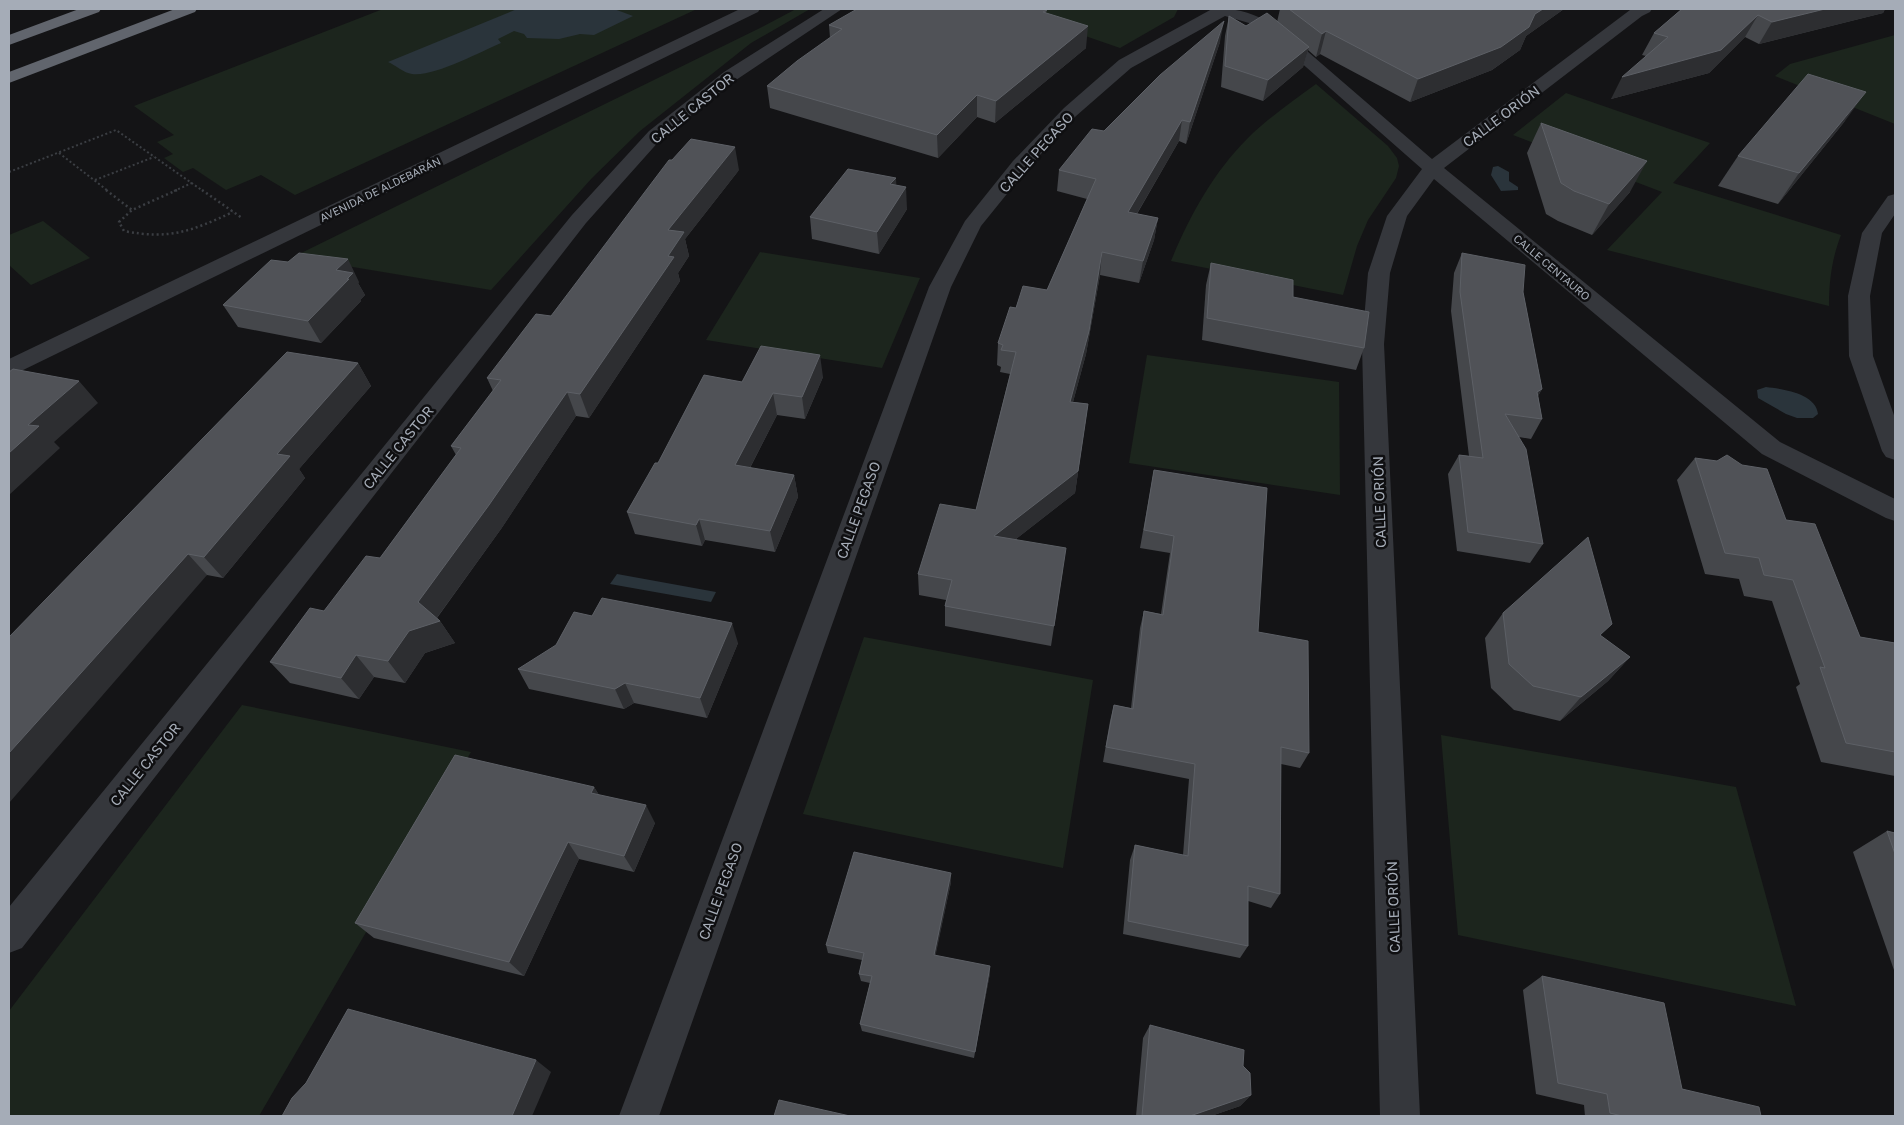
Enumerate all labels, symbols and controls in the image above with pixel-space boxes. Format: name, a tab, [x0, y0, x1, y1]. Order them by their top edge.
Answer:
street label: CALLE CASTOR	[647, 69, 737, 147]
street label: CALLE ORIÓN	[1459, 82, 1543, 150]
street label: CALLE PEGASO	[995, 108, 1077, 196]
street label: AVENIDA DE ALDEBARÁN	[317, 154, 443, 224]
street label: CALLE CENTAURO	[1511, 231, 1593, 303]
street label: CALLE CASTOR	[359, 402, 437, 492]
street label: CALLE ORIÓN	[1369, 456, 1389, 548]
street label: CALLE PEGASO	[832, 459, 884, 561]
street label: CALLE CASTOR	[106, 719, 184, 809]
street label: CALLE PEGASO	[694, 840, 746, 942]
street label: CALLE ORIÓN	[1383, 861, 1403, 953]

